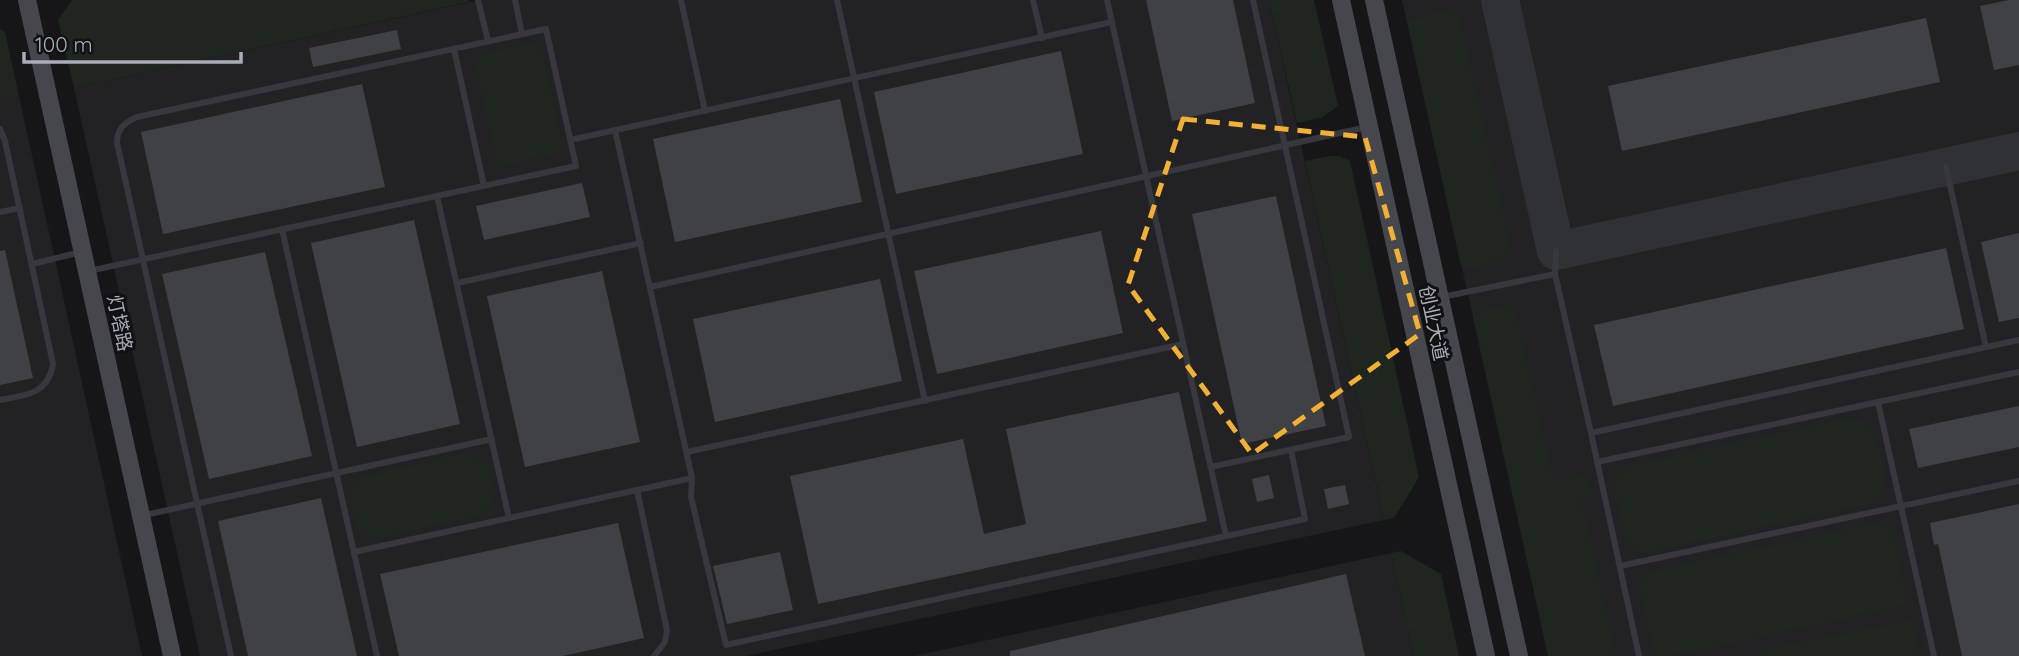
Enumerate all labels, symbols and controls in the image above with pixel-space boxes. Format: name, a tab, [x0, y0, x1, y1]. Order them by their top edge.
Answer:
scale bar	[24, 21, 242, 65]
text: 100 m	[35, 31, 93, 57]
street label: 创业大道	[1414, 283, 1454, 363]
street label: 灯塔路	[102, 293, 138, 353]

